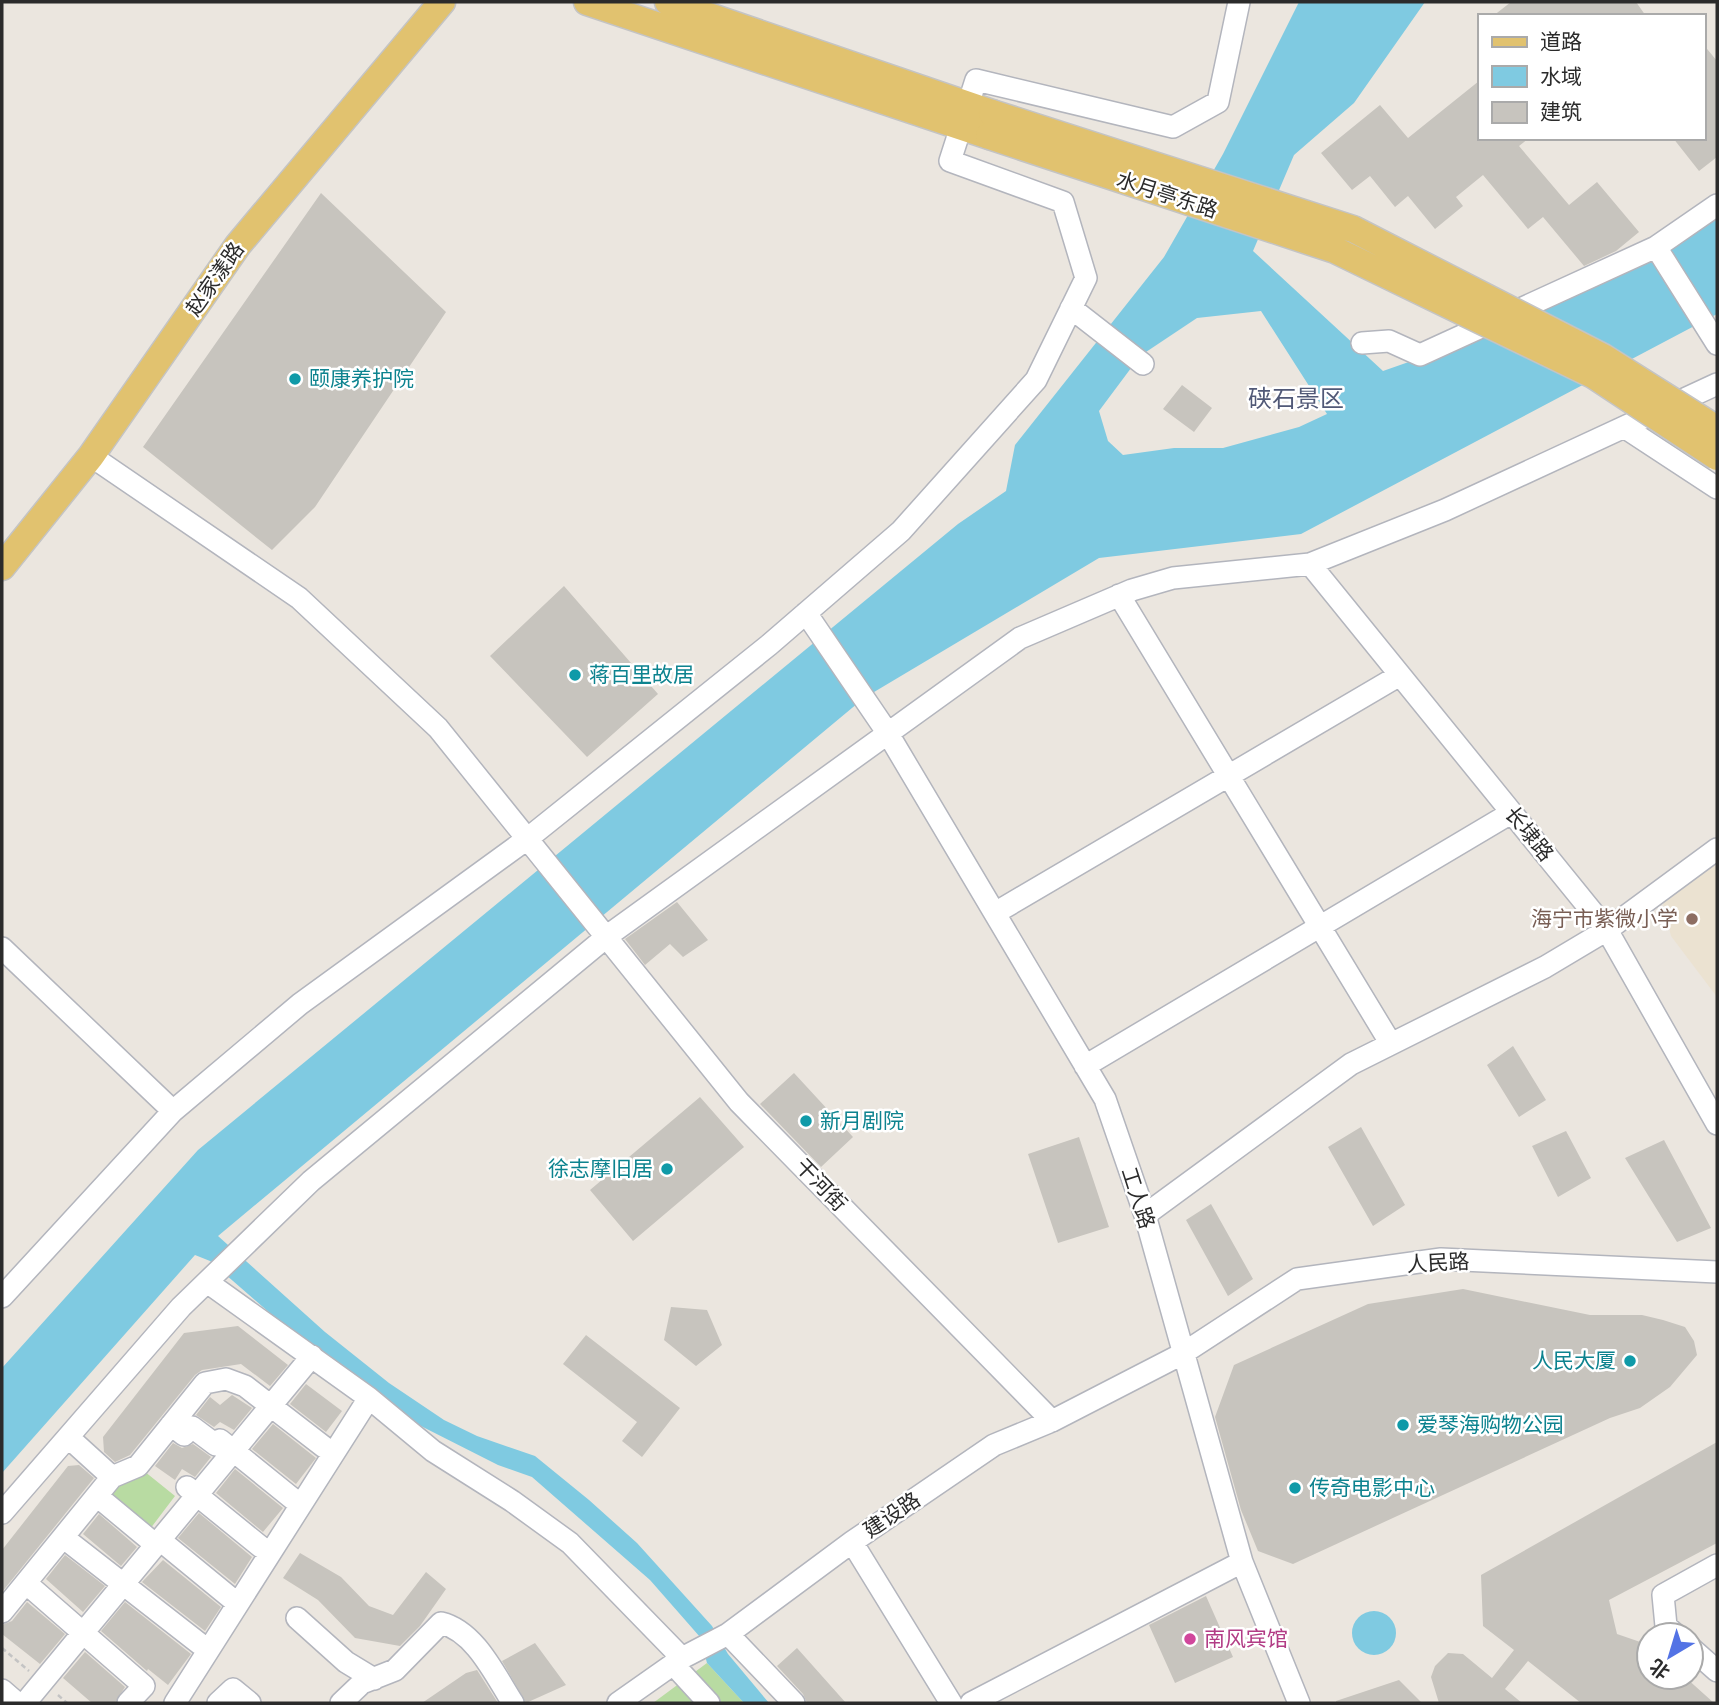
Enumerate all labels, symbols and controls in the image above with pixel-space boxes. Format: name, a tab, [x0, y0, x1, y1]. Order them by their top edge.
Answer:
legend	[1478, 14, 1705, 140]
text: 道路	[1540, 30, 1582, 55]
text: 水域	[1540, 65, 1582, 90]
text: 建筑	[1540, 100, 1582, 125]
street label: 水月亭东路	[1113, 167, 1221, 224]
street label: 赵家漾路	[181, 238, 250, 321]
place label: 颐康养护院	[309, 367, 414, 392]
marker: 颐康养护院	[287, 371, 303, 387]
district label: 硖石景区	[1248, 385, 1344, 414]
place label: 蒋百里故居	[589, 663, 694, 688]
marker: 蒋百里故居	[567, 667, 583, 683]
street label: 长埭路	[1499, 802, 1558, 867]
place label: 海宁市紫微小学	[1531, 907, 1678, 932]
marker: 海宁市紫微小学	[1684, 911, 1700, 927]
place label: 新月剧院	[820, 1109, 904, 1134]
marker: 新月剧院	[798, 1113, 814, 1129]
street label: 干河街	[790, 1154, 852, 1217]
place label: 徐志摩旧居	[548, 1157, 653, 1182]
marker: 徐志摩旧居	[659, 1161, 675, 1177]
street label: 工人路	[1116, 1164, 1159, 1232]
street label: 人民路	[1406, 1249, 1470, 1278]
place label: 人民大厦	[1532, 1349, 1616, 1374]
marker: 人民大厦	[1622, 1353, 1638, 1369]
place label: 爱琴海购物公园	[1417, 1413, 1564, 1438]
marker: 爱琴海购物公园	[1395, 1417, 1411, 1433]
place label: 传奇电影中心	[1309, 1476, 1435, 1501]
marker: 传奇电影中心	[1287, 1480, 1303, 1496]
street label: 建设路	[859, 1487, 925, 1543]
north arrow	[1635, 1621, 1705, 1691]
place label: 南风宾馆	[1204, 1627, 1288, 1652]
marker: 南风宾馆	[1182, 1631, 1198, 1647]
text: 北	[1646, 1654, 1674, 1683]

